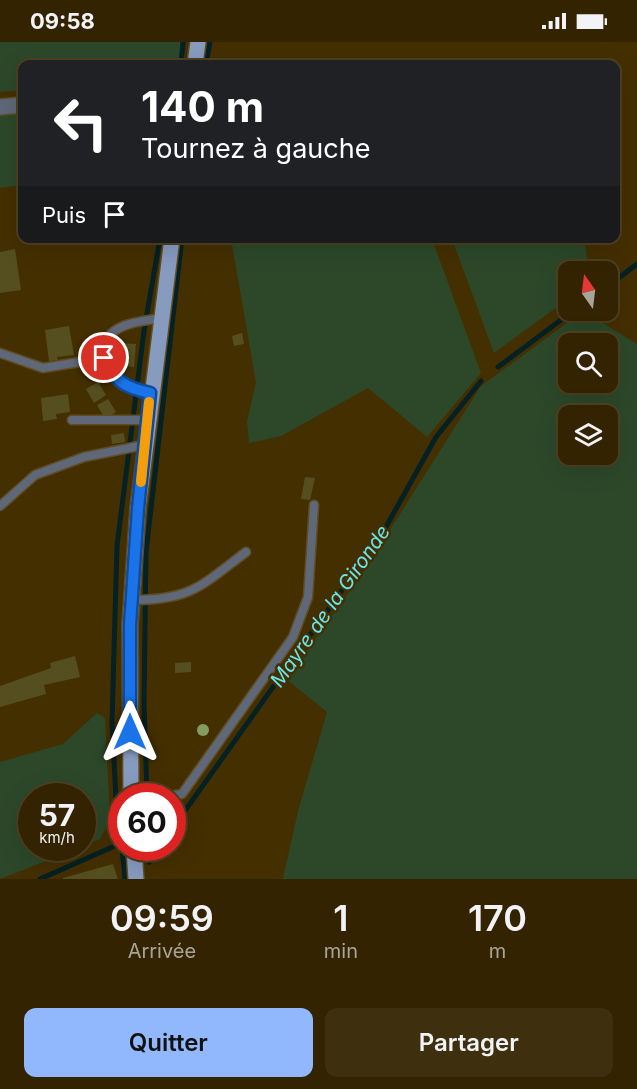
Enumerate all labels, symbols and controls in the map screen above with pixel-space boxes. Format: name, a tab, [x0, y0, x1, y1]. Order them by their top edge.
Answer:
text: 09:58	[30, 8, 95, 34]
text: 140 m	[141, 81, 264, 132]
icon: left	[42, 84, 120, 162]
text: Tournez à gauche	[141, 132, 370, 165]
icon: arrive	[98, 198, 131, 231]
text: Puis	[42, 202, 86, 228]
north arrow	[558, 261, 618, 321]
map controls	[558, 261, 618, 465]
pin	[78, 332, 129, 383]
button: search	[558, 333, 618, 393]
icon: arrive	[87, 341, 120, 374]
button: layers	[558, 405, 618, 465]
water label: Mayre de la Gironde	[265, 520, 395, 692]
position arrow	[98, 700, 162, 764]
speed limit sign: 60	[108, 783, 186, 861]
text: 57	[39, 797, 75, 833]
text: km/h	[39, 828, 75, 847]
text: 09:59	[110, 896, 214, 940]
text: 1	[333, 896, 348, 940]
text: 170	[468, 896, 527, 940]
text: Arrivée	[128, 939, 196, 963]
text: min	[324, 939, 358, 963]
text: m	[489, 939, 506, 963]
button: Quitter	[24, 1008, 313, 1077]
button: Partager	[325, 1008, 613, 1077]

